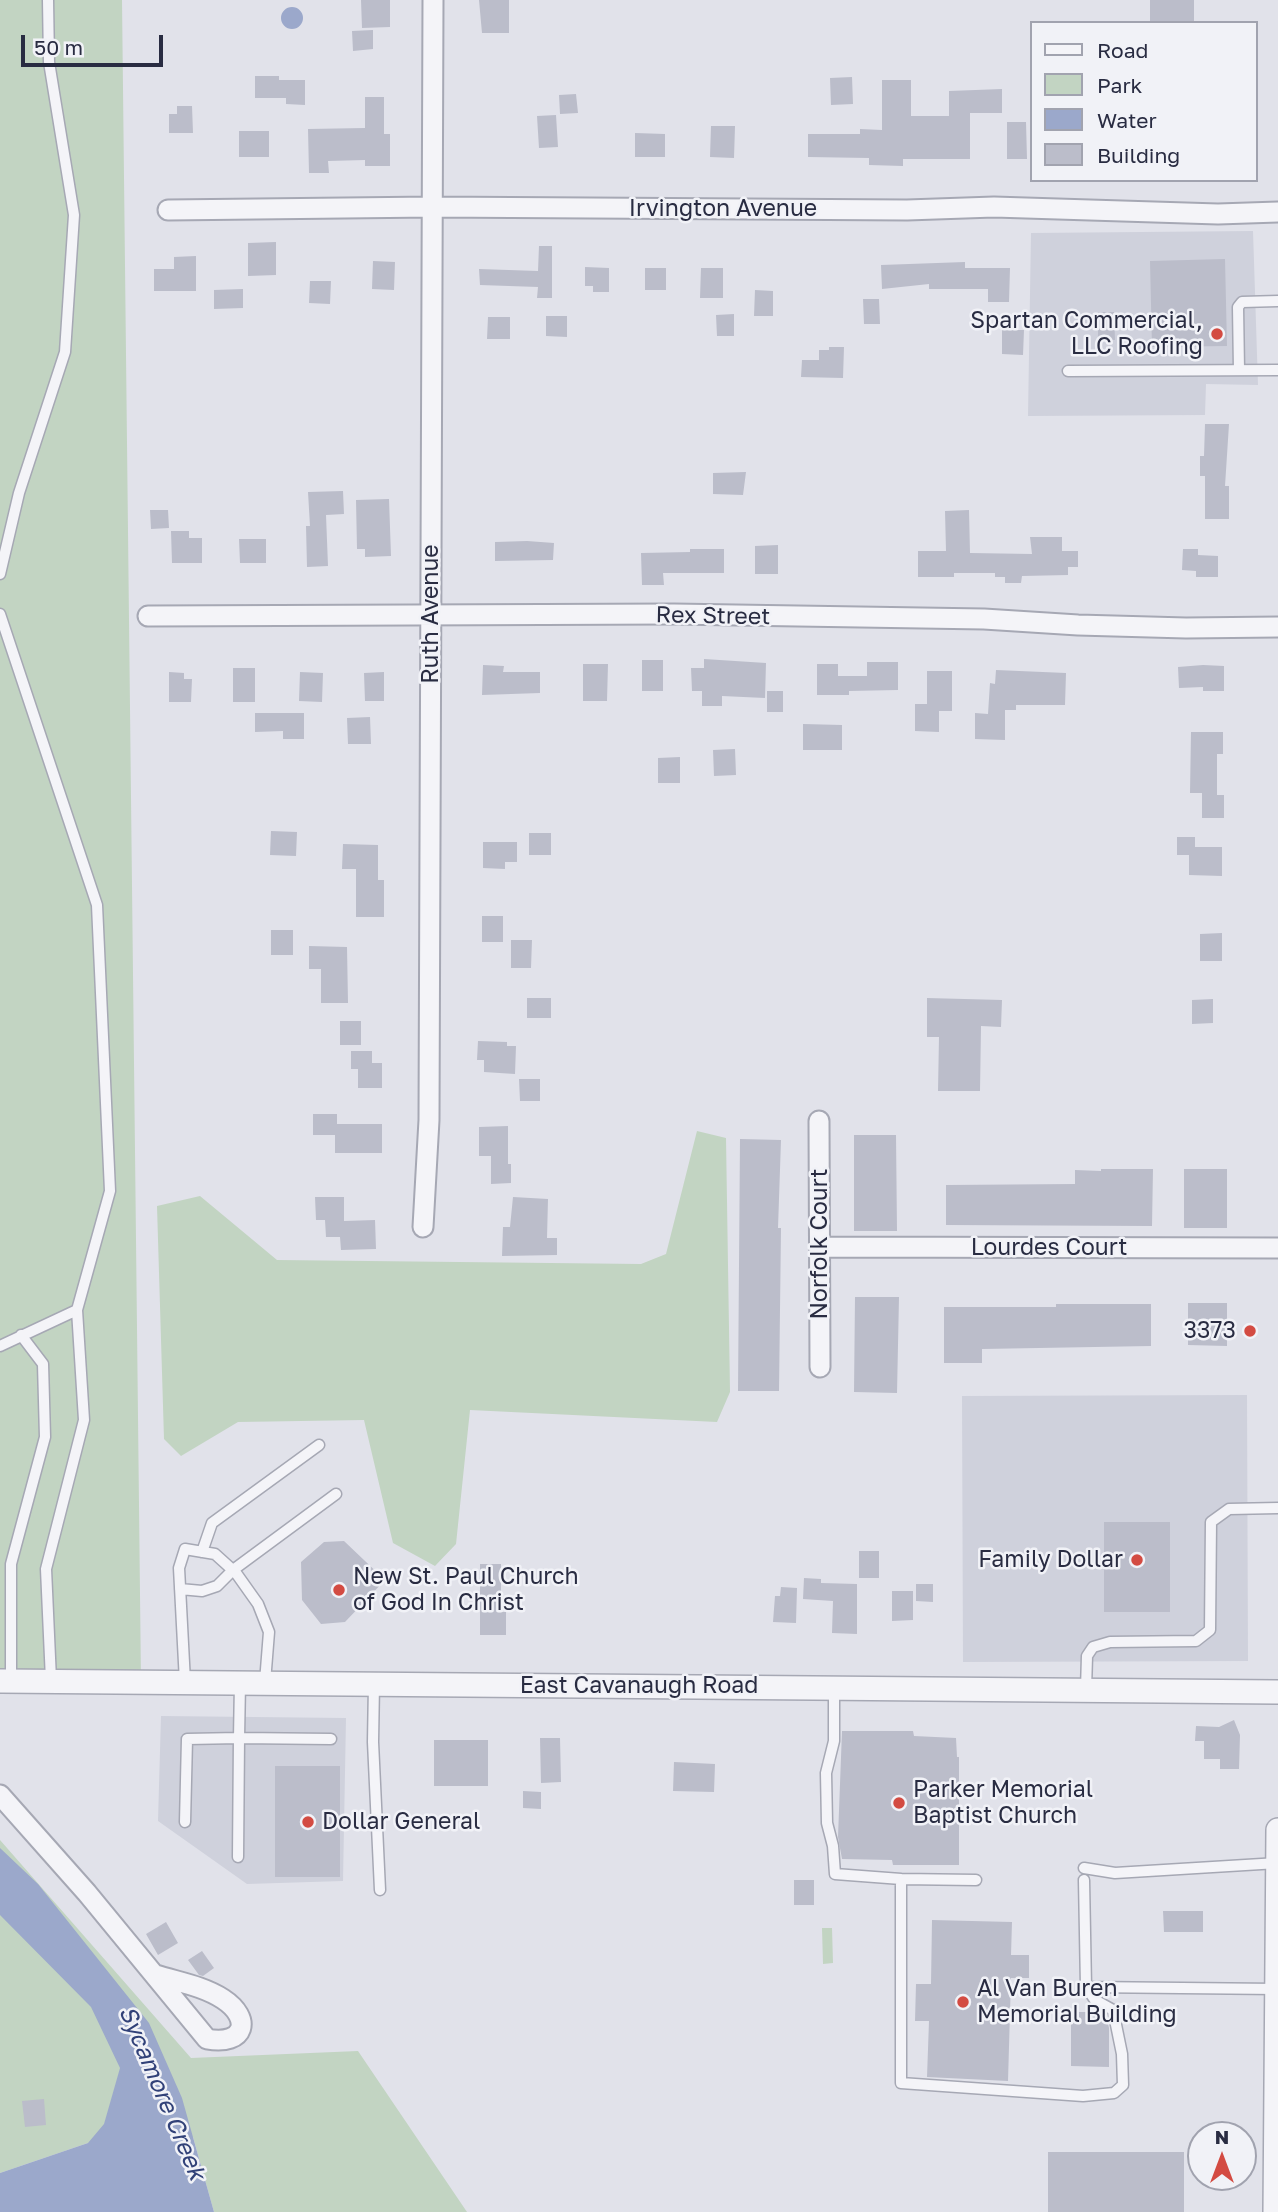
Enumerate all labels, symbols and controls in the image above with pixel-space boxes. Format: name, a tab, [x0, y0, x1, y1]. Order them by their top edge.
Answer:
scale bar	[24, 21, 166, 65]
legend	[1030, 21, 1257, 182]
text: 50 m	[34, 34, 83, 60]
text: Road	[1097, 37, 1148, 63]
text: Park	[1097, 72, 1142, 98]
text: Water	[1097, 107, 1157, 133]
text: Building	[1097, 142, 1180, 168]
street label: Irvington Avenue	[629, 195, 817, 223]
place label: Spartan Commercial, LLC Roofing	[970, 307, 1203, 361]
marker: Spartan Commercial, LLC Roofing	[1209, 326, 1225, 342]
street label: Ruth Avenue	[417, 544, 445, 684]
street label: Rex Street	[655, 601, 771, 631]
street label: Norfolk Court	[806, 1169, 834, 1319]
street label: Lourdes Court	[971, 1234, 1127, 1262]
place label: 3373	[1183, 1317, 1236, 1345]
marker: 3373	[1242, 1323, 1258, 1339]
place label: Family Dollar	[978, 1546, 1123, 1574]
marker: Family Dollar	[1129, 1552, 1145, 1568]
place label: New St. Paul Church of God In Christ	[353, 1563, 579, 1617]
marker: New St. Paul Church of God In Christ	[331, 1582, 347, 1598]
street label: East Cavanaugh Road	[520, 1672, 758, 1700]
place label: Parker Memorial Baptist Church	[913, 1776, 1093, 1830]
marker: Parker Memorial Baptist Church	[891, 1795, 907, 1811]
place label: Dollar General	[322, 1808, 480, 1836]
marker: Dollar General	[300, 1814, 316, 1830]
place label: Al Van Buren Memorial Building	[977, 1975, 1177, 2029]
marker: Al Van Buren Memorial Building	[955, 1994, 971, 2010]
water label: Sycamore Creek	[112, 2002, 212, 2184]
north arrow	[1187, 2121, 1257, 2191]
text: N	[1215, 2125, 1229, 2148]

